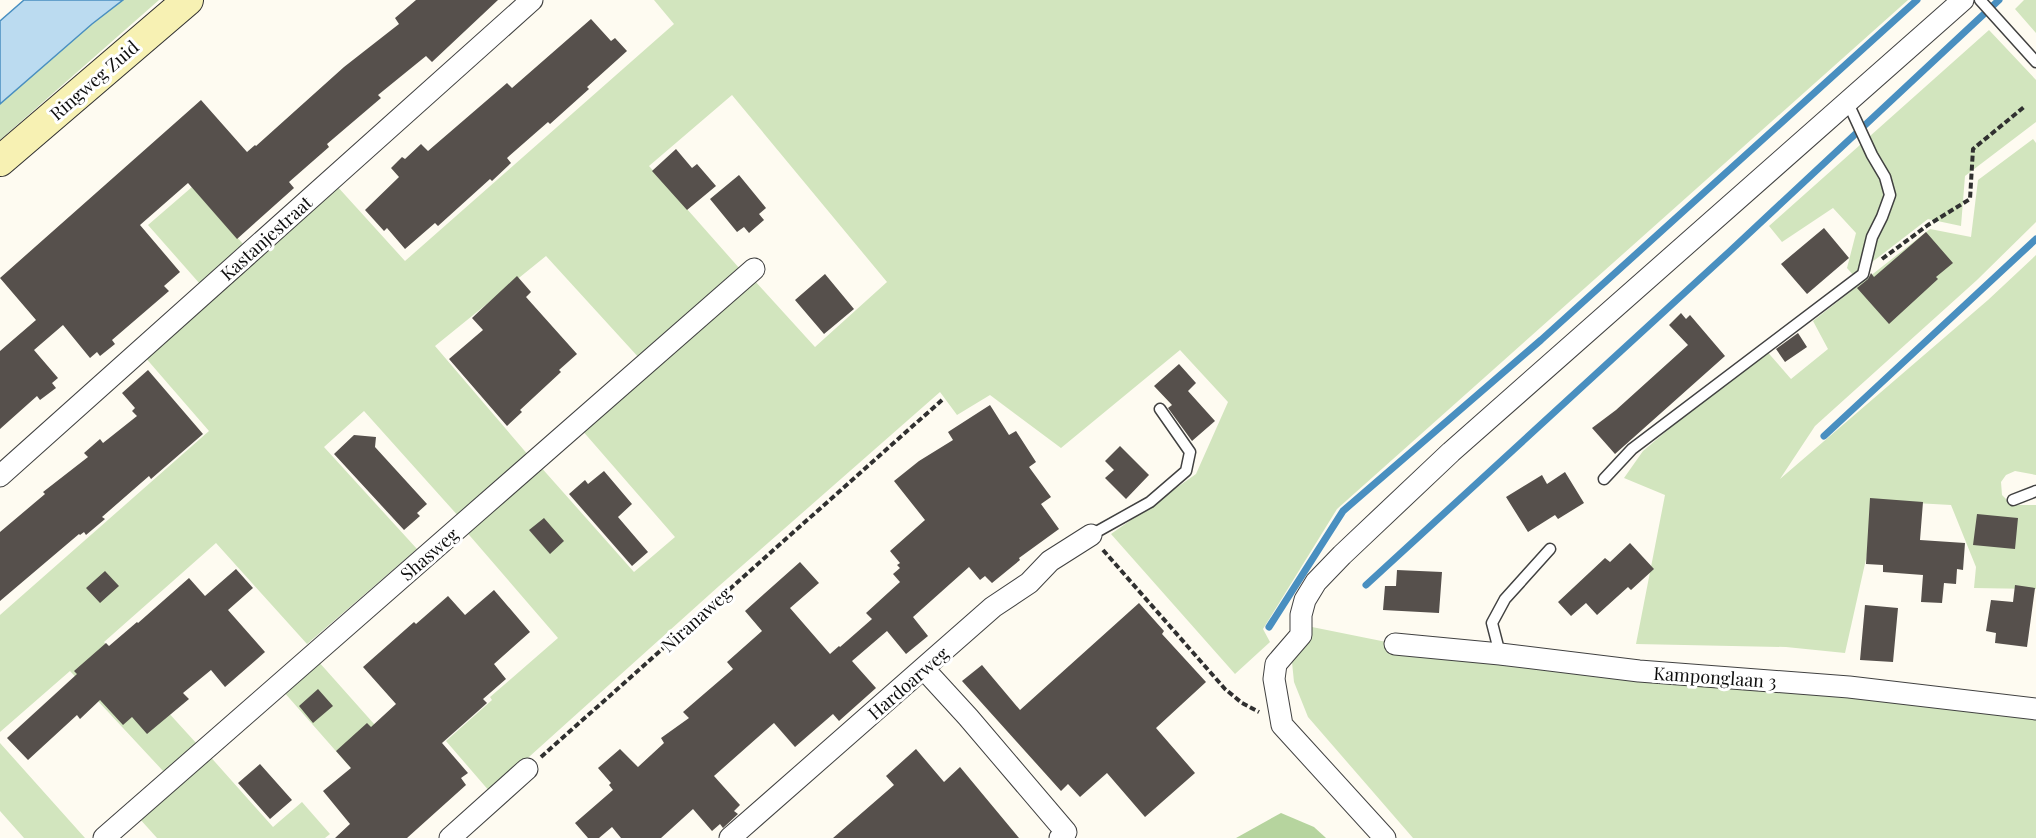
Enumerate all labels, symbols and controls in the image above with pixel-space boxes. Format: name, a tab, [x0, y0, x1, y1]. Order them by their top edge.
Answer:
street label: Ringweg Zuid	[44, 34, 144, 125]
street label: Kastanjestraat	[215, 190, 317, 286]
street label: Shasweg	[395, 522, 464, 586]
street label: Niranaweg	[656, 581, 737, 657]
street label: Hardoarweg	[862, 641, 954, 725]
street label: Kamponglaan 3	[1653, 661, 1777, 693]

